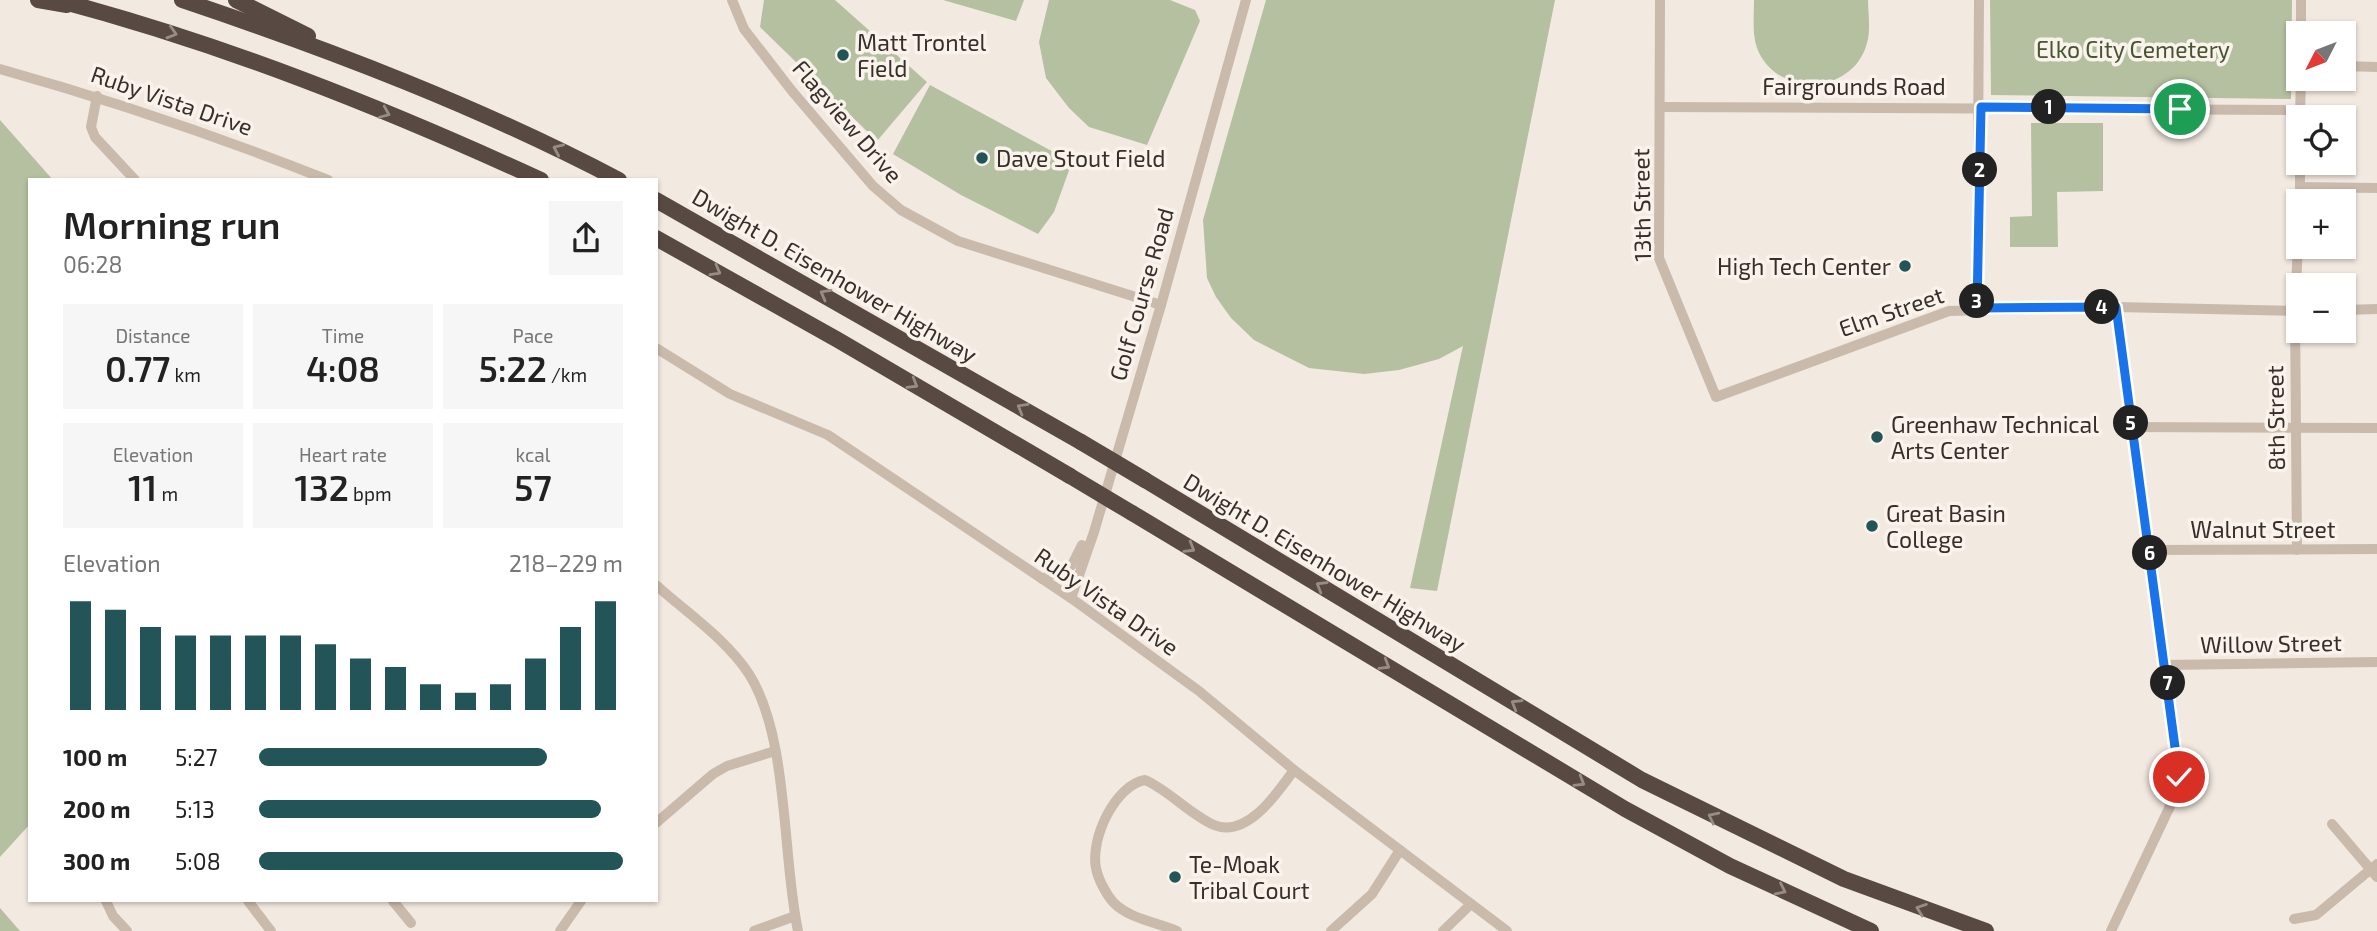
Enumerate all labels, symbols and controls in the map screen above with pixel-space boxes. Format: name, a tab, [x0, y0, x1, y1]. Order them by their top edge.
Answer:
north arrow	[2286, 21, 2356, 91]
map controls	[2286, 21, 2356, 343]
one-way arrow	[166, 25, 178, 40]
place label: Matt Trontel Field	[857, 28, 987, 82]
park label: Elko City Cemetery	[2036, 35, 2230, 63]
marker: Matt Trontel Field	[835, 47, 851, 63]
street label: Flagview Drive	[787, 54, 909, 188]
street label: Ruby Vista Drive	[88, 59, 256, 141]
street label: Fairgrounds Road	[1762, 72, 1946, 100]
pin	[2150, 79, 2210, 139]
pin: 1	[2032, 90, 2066, 124]
icon: arrive	[2161, 90, 2199, 128]
text: 1	[2044, 95, 2053, 118]
one-way arrow	[378, 105, 390, 119]
button: locate	[2286, 105, 2356, 175]
one-way arrow	[553, 143, 566, 157]
place label: Dave Stout Field	[996, 144, 1166, 172]
street label: 13th Street	[1626, 148, 1656, 262]
marker: Dave Stout Field	[974, 150, 990, 166]
pin: 2	[1962, 152, 1997, 188]
text: 2	[1974, 158, 1985, 181]
street label: Dwight D. Eisenhower Highway	[688, 182, 982, 368]
button: +	[2286, 189, 2356, 259]
text: Morning run	[63, 201, 281, 247]
button: share	[549, 201, 623, 275]
street label: Golf Course Road	[1103, 204, 1179, 384]
text: 06:28	[63, 250, 122, 278]
place label: High Tech Center	[1717, 252, 1891, 280]
marker: High Tech Center	[1897, 258, 1913, 274]
one-way arrow	[709, 263, 721, 276]
button: −	[2286, 273, 2356, 343]
street label: Elm Street	[1835, 280, 1947, 342]
pin: 3	[1960, 284, 1994, 318]
one-way arrow	[820, 289, 832, 302]
text: 3	[1971, 289, 1982, 312]
pin: 4	[2084, 290, 2120, 324]
text: 4	[2095, 295, 2108, 318]
text: Distance	[115, 324, 191, 347]
text: Time	[322, 324, 364, 347]
text: Pace	[513, 324, 553, 347]
text: 0.77	[105, 347, 170, 389]
text: 4:08	[306, 347, 380, 389]
text: 5:22	[479, 347, 547, 389]
text: km	[170, 363, 201, 386]
text: /km	[547, 363, 587, 386]
street label: 8th Street	[2260, 365, 2290, 471]
one-way arrow	[906, 376, 919, 389]
one-way arrow	[1017, 403, 1029, 416]
pin: 5	[2114, 406, 2148, 440]
place label: Greenhaw Technical Arts Center	[1891, 410, 2099, 464]
text: 5	[2125, 411, 2136, 434]
marker: Greenhaw Technical Arts Center	[1869, 429, 1885, 445]
text: Elevation	[113, 443, 193, 466]
text: Heart rate	[299, 443, 387, 466]
text: kcal	[516, 443, 550, 466]
text: 11	[128, 466, 157, 508]
text: 132	[294, 466, 349, 508]
text: 57	[514, 466, 552, 508]
street label: Dwight D. Eisenhower Highway	[1179, 467, 1471, 657]
text: m	[157, 482, 178, 505]
text: bpm	[349, 482, 392, 505]
place label: Great Basin College	[1886, 499, 2006, 553]
street label: Walnut Street	[2190, 515, 2336, 543]
marker: Great Basin College	[1864, 518, 1880, 534]
pin: 6	[2132, 536, 2168, 570]
one-way arrow	[1183, 540, 1196, 553]
street label: Ruby Vista Drive	[1030, 541, 1184, 661]
text: 6	[2144, 541, 2155, 564]
text: Elevation	[63, 549, 161, 577]
text: 218–229 m	[509, 549, 623, 577]
one-way arrow	[1316, 582, 1329, 595]
street label: Willow Street	[2200, 628, 2342, 658]
one-way arrow	[1378, 657, 1391, 670]
pin: 7	[2150, 666, 2186, 700]
text: 7	[2162, 671, 2173, 694]
one-way arrow	[1510, 699, 1523, 712]
text: 100 m	[63, 743, 127, 771]
text: 5:27	[175, 743, 217, 771]
pin	[2149, 747, 2209, 807]
icon: check	[2160, 758, 2198, 796]
one-way arrow	[1573, 774, 1586, 787]
text: 200 m	[63, 795, 131, 823]
text: 5:13	[175, 795, 215, 823]
one-way arrow	[1708, 811, 1720, 825]
text: 300 m	[63, 847, 130, 875]
text: 5:08	[175, 847, 221, 875]
place label: Te-Moak Tribal Court	[1189, 850, 1310, 904]
marker: Te-Moak Tribal Court	[1167, 869, 1183, 885]
one-way arrow	[1773, 882, 1786, 896]
one-way arrow	[1916, 903, 1928, 917]

